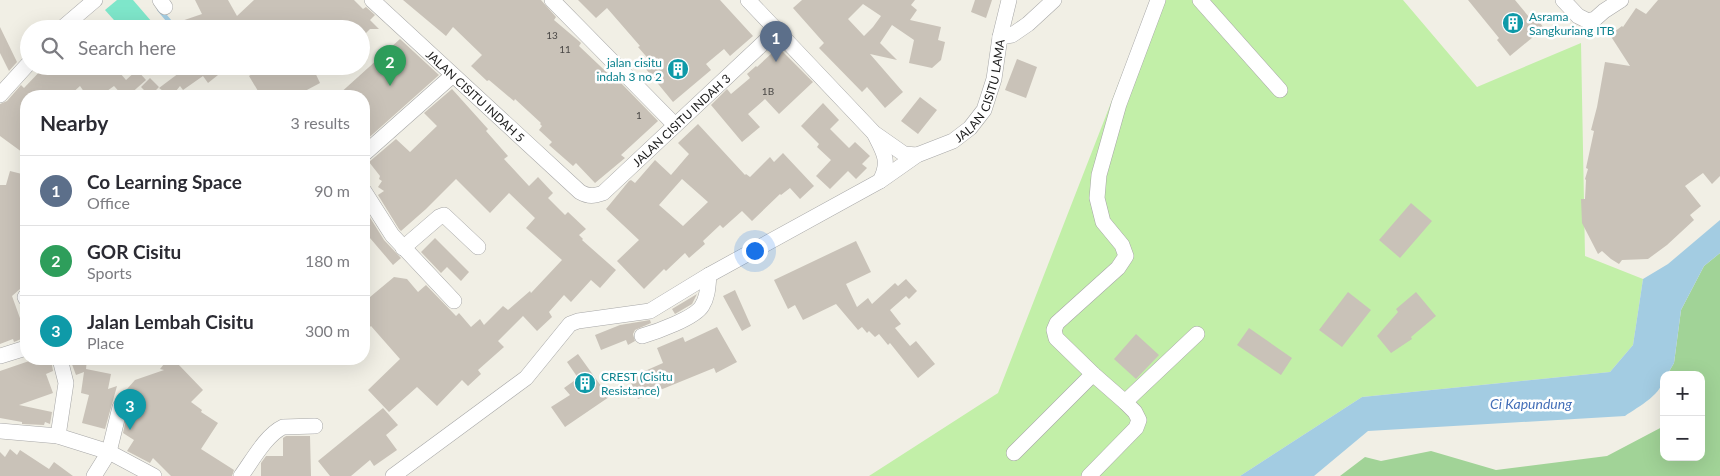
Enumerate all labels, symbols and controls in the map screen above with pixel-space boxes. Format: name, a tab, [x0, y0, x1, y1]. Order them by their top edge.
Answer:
place label: Asrama Sangkuriang ITB	[1529, 9, 1615, 38]
building icon: Asrama Sangkuriang ITB	[1501, 11, 1525, 35]
search box	[20, 20, 370, 75]
pin: 1	[760, 21, 792, 62]
house number: 13	[546, 29, 558, 41]
icon: search	[38, 34, 66, 62]
text: Search here	[78, 36, 176, 59]
street label: JALAN CISITU LAMA	[951, 37, 1007, 145]
house number: 11	[559, 43, 571, 55]
pin: 2	[374, 45, 406, 86]
street label: JALAN CISITU INDAH 5	[423, 46, 528, 145]
place label: jalan cisitu indah 3 no 2	[596, 55, 662, 84]
building icon: jalan cisitu indah 3 no 2	[666, 57, 690, 81]
street label: JALAN CISITU INDAH 3	[629, 70, 733, 169]
house number: 1B	[762, 85, 774, 97]
house number: 1	[636, 109, 642, 121]
text: Nearby	[40, 110, 108, 135]
text: 3 results	[290, 113, 350, 132]
text: Co Learning Space	[87, 170, 242, 193]
text: 1	[51, 181, 61, 200]
text: 90 m	[314, 181, 350, 200]
text: Office	[87, 193, 130, 212]
your location	[742, 238, 768, 264]
text: GOR Cisitu	[87, 240, 181, 263]
text: 2	[51, 251, 61, 270]
text: 180 m	[305, 251, 350, 270]
text: Sports	[87, 263, 132, 282]
text: Jalan Lembah Cisitu	[87, 310, 254, 333]
text: 3	[51, 321, 61, 340]
text: 300 m	[305, 321, 350, 340]
text: Place	[87, 333, 124, 352]
place label: CREST (Cisitu Resistance)	[601, 369, 673, 398]
building icon: CREST (Cisitu Resistance)	[573, 371, 597, 395]
map controls	[1660, 371, 1705, 461]
button: +	[1660, 371, 1705, 416]
pin: 3	[114, 389, 146, 430]
water label: Ci Kapundung	[1490, 395, 1572, 412]
button: −	[1660, 416, 1705, 461]

